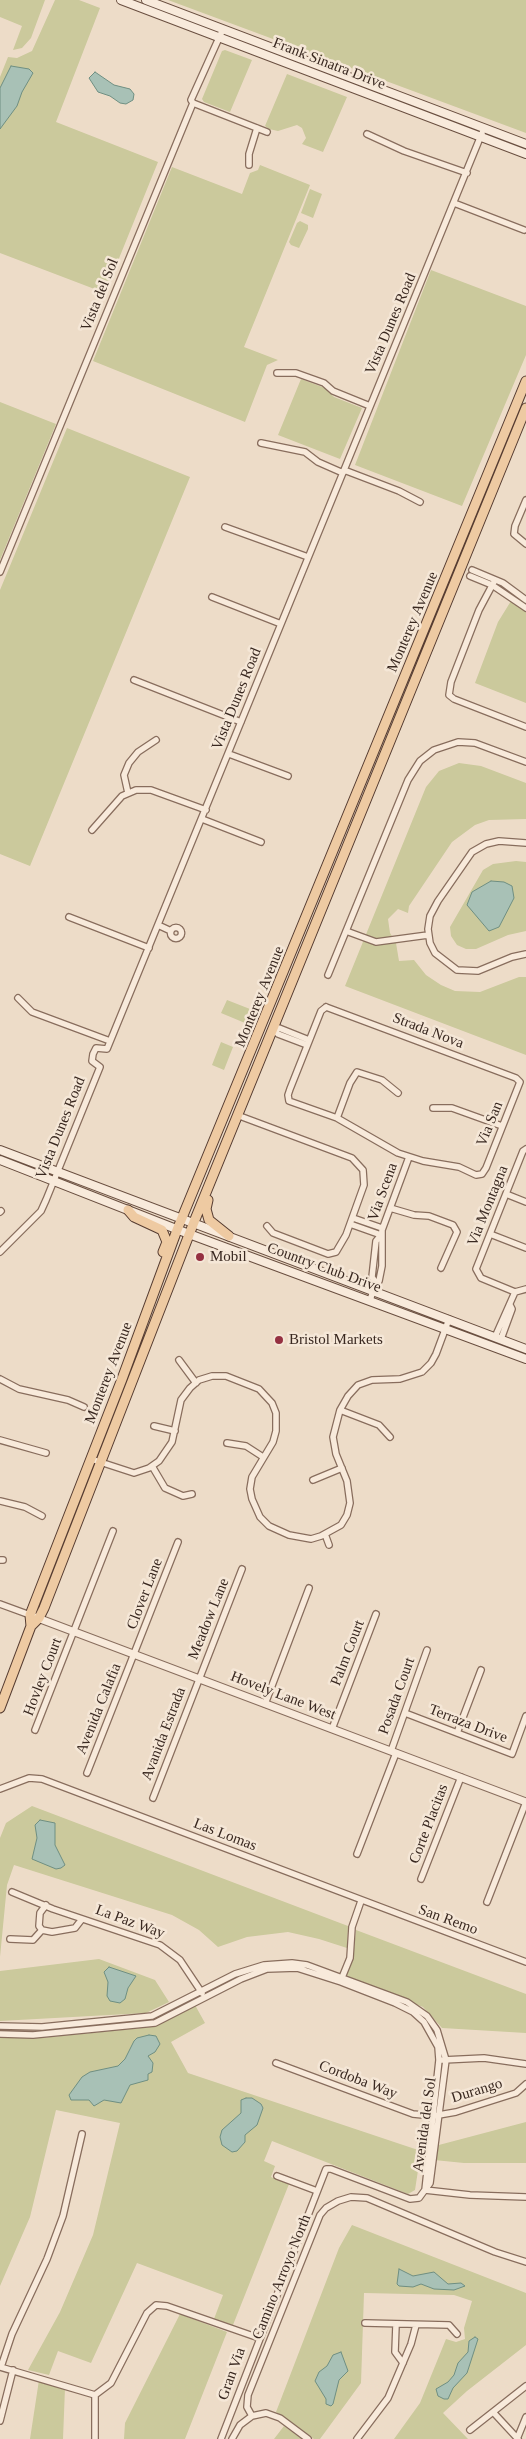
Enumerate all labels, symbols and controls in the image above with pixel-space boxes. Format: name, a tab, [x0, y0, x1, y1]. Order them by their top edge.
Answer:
street label: Frank Sinatra Drive	[270, 34, 388, 94]
street label: Vista del Sol	[77, 256, 123, 334]
street label: Vista Dunes Road	[362, 271, 420, 377]
street label: Monterey Avenue	[384, 569, 442, 675]
street label: Vista Dunes Road	[208, 645, 266, 753]
street label: Monterey Avenue	[232, 944, 288, 1050]
street label: Strada Nova	[390, 1009, 466, 1053]
street label: Vista Dunes Road	[32, 1074, 90, 1182]
street label: Via San	[473, 1099, 507, 1149]
street label: Via Scena	[364, 1161, 402, 1223]
street label: Via Montagna	[464, 1163, 512, 1249]
street label: Country Club Drive	[265, 1239, 383, 1297]
place label: Mobil	[210, 1248, 247, 1266]
marker: Mobil	[194, 1251, 206, 1263]
street label: Monterey Avenue	[81, 1320, 137, 1426]
place label: Bristol Markets	[289, 1331, 383, 1349]
marker: Bristol Markets	[273, 1334, 285, 1346]
street label: Clover Lane	[123, 1556, 167, 1632]
street label: Meadow Lane	[185, 1576, 233, 1662]
street label: Palm Court	[327, 1618, 369, 1688]
street label: Hovley Court	[20, 1635, 66, 1719]
street label: Posada Court	[375, 1655, 419, 1737]
street label: Avenida Calafia	[73, 1661, 125, 1757]
street label: Hovely Lane West	[228, 1668, 338, 1724]
street label: Avanida Estrada	[138, 1685, 190, 1783]
street label: Terraza Drive	[426, 1701, 510, 1747]
street label: Corte Placitas	[406, 1782, 452, 1866]
street label: Las Lomas	[191, 1815, 259, 1855]
street label: La Paz Way	[93, 1901, 167, 1943]
street label: San Remo	[416, 1901, 480, 1939]
street label: Cordoba Way	[316, 2057, 400, 2103]
street label: Durango	[449, 2075, 505, 2107]
street label: Avenida del Sol	[409, 2076, 441, 2174]
street label: Camino Arroyo North	[249, 2212, 315, 2342]
street label: Gran Via	[214, 2345, 250, 2403]

